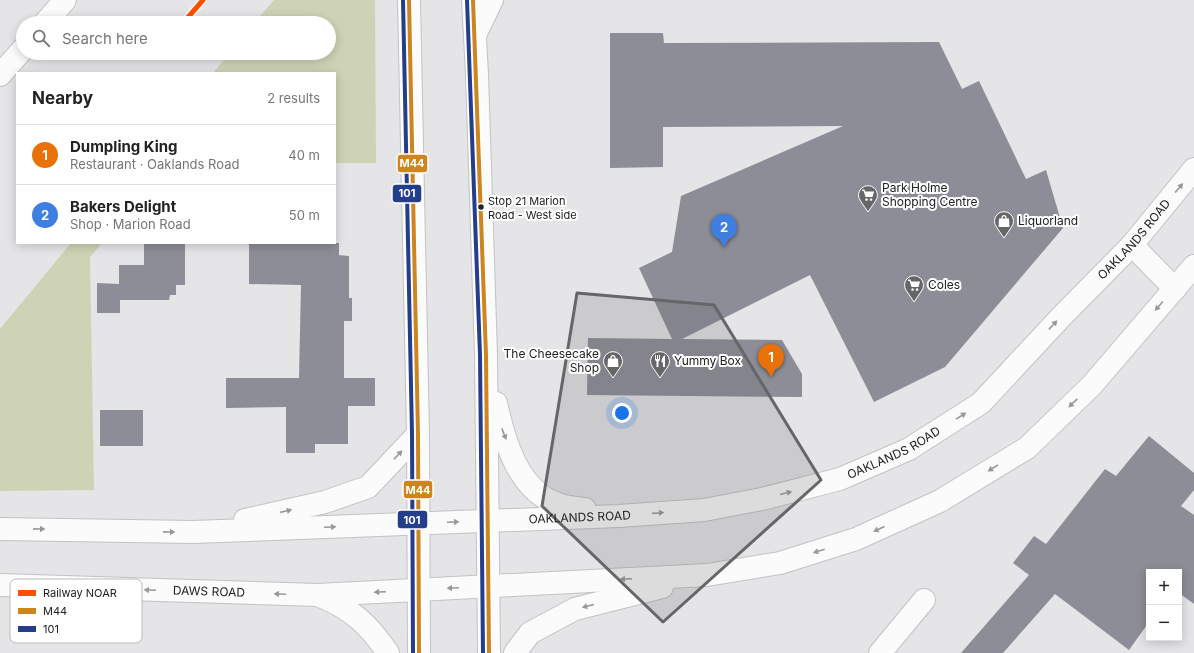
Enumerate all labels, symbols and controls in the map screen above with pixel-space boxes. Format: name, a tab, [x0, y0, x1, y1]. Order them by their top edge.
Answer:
search box	[16, 16, 336, 60]
icon: search	[30, 27, 52, 49]
text: Search here	[62, 29, 148, 48]
text: Nearby	[32, 88, 93, 108]
text: 2 results	[267, 90, 320, 106]
text: Dumpling King	[70, 137, 178, 156]
text: 1	[42, 147, 48, 163]
text: 40 m	[288, 147, 320, 163]
line badge: M44	[397, 154, 428, 173]
text: Restaurant · Oaklands Road	[70, 156, 239, 172]
text: M44	[399, 156, 425, 170]
place label: Park Holme Shopping Centre	[882, 180, 978, 209]
one-way arrow	[1174, 182, 1183, 193]
line badge: 101	[392, 184, 422, 203]
supermarket icon: Park Holme Shopping Centre	[857, 184, 879, 212]
text: 101	[399, 186, 416, 200]
place label: Stop 21 Marion Road - West side	[488, 194, 577, 222]
street label: OAKLANDS ROAD	[1094, 196, 1173, 282]
text: Bakers Delight	[70, 197, 176, 216]
marker: Stop 21 Marion Road - West side	[476, 202, 486, 212]
text: 2	[41, 207, 49, 223]
text: 50 m	[289, 207, 320, 223]
shop icon: Liquorland	[993, 210, 1015, 238]
place label: Liquorland	[1018, 213, 1078, 228]
pin: 2	[711, 214, 737, 247]
text: Shop · Marion Road	[70, 216, 191, 232]
supermarket icon: Coles	[903, 274, 925, 302]
place label: Coles	[928, 277, 960, 292]
one-way arrow	[1155, 301, 1164, 312]
one-way arrow	[1049, 320, 1058, 330]
pin: 1	[758, 344, 784, 377]
place label: The Cheesecake Shop	[504, 346, 599, 375]
shop icon: The Cheesecake Shop	[602, 350, 624, 378]
restaurant icon: Yummy Box	[649, 350, 671, 378]
place label: Yummy Box	[674, 353, 742, 368]
one-way arrow	[1068, 398, 1078, 408]
your location	[612, 403, 632, 423]
one-way arrow	[955, 412, 967, 419]
street label: OAKLANDS ROAD	[845, 423, 943, 482]
one-way arrow	[501, 429, 507, 441]
one-way arrow	[394, 449, 403, 460]
one-way arrow	[988, 464, 999, 472]
line badge: M44	[403, 480, 433, 499]
text: M44	[405, 483, 431, 497]
one-way arrow	[780, 489, 792, 495]
one-way arrow	[280, 507, 292, 513]
street label: OAKLANDS ROAD	[528, 507, 631, 526]
line badge: 101	[397, 510, 428, 529]
one-way arrow	[652, 510, 664, 517]
text: 101	[404, 513, 421, 527]
one-way arrow	[447, 519, 459, 526]
one-way arrow	[324, 524, 337, 530]
one-way arrow	[33, 526, 46, 532]
one-way arrow	[873, 526, 884, 532]
one-way arrow	[163, 529, 176, 535]
one-way arrow	[812, 548, 824, 554]
map controls	[1146, 569, 1182, 641]
button: +	[1146, 569, 1182, 605]
one-way arrow	[620, 576, 633, 583]
legend	[10, 579, 142, 643]
street label: DAWS ROAD	[173, 582, 245, 600]
one-way arrow	[446, 585, 459, 591]
text: Railway NOAR	[43, 586, 117, 600]
one-way arrow	[144, 586, 156, 593]
one-way arrow	[373, 589, 386, 595]
one-way arrow	[274, 590, 286, 597]
one-way arrow	[582, 603, 594, 609]
text: M44	[43, 604, 67, 618]
button: −	[1146, 605, 1182, 641]
text: 101	[43, 622, 59, 636]

